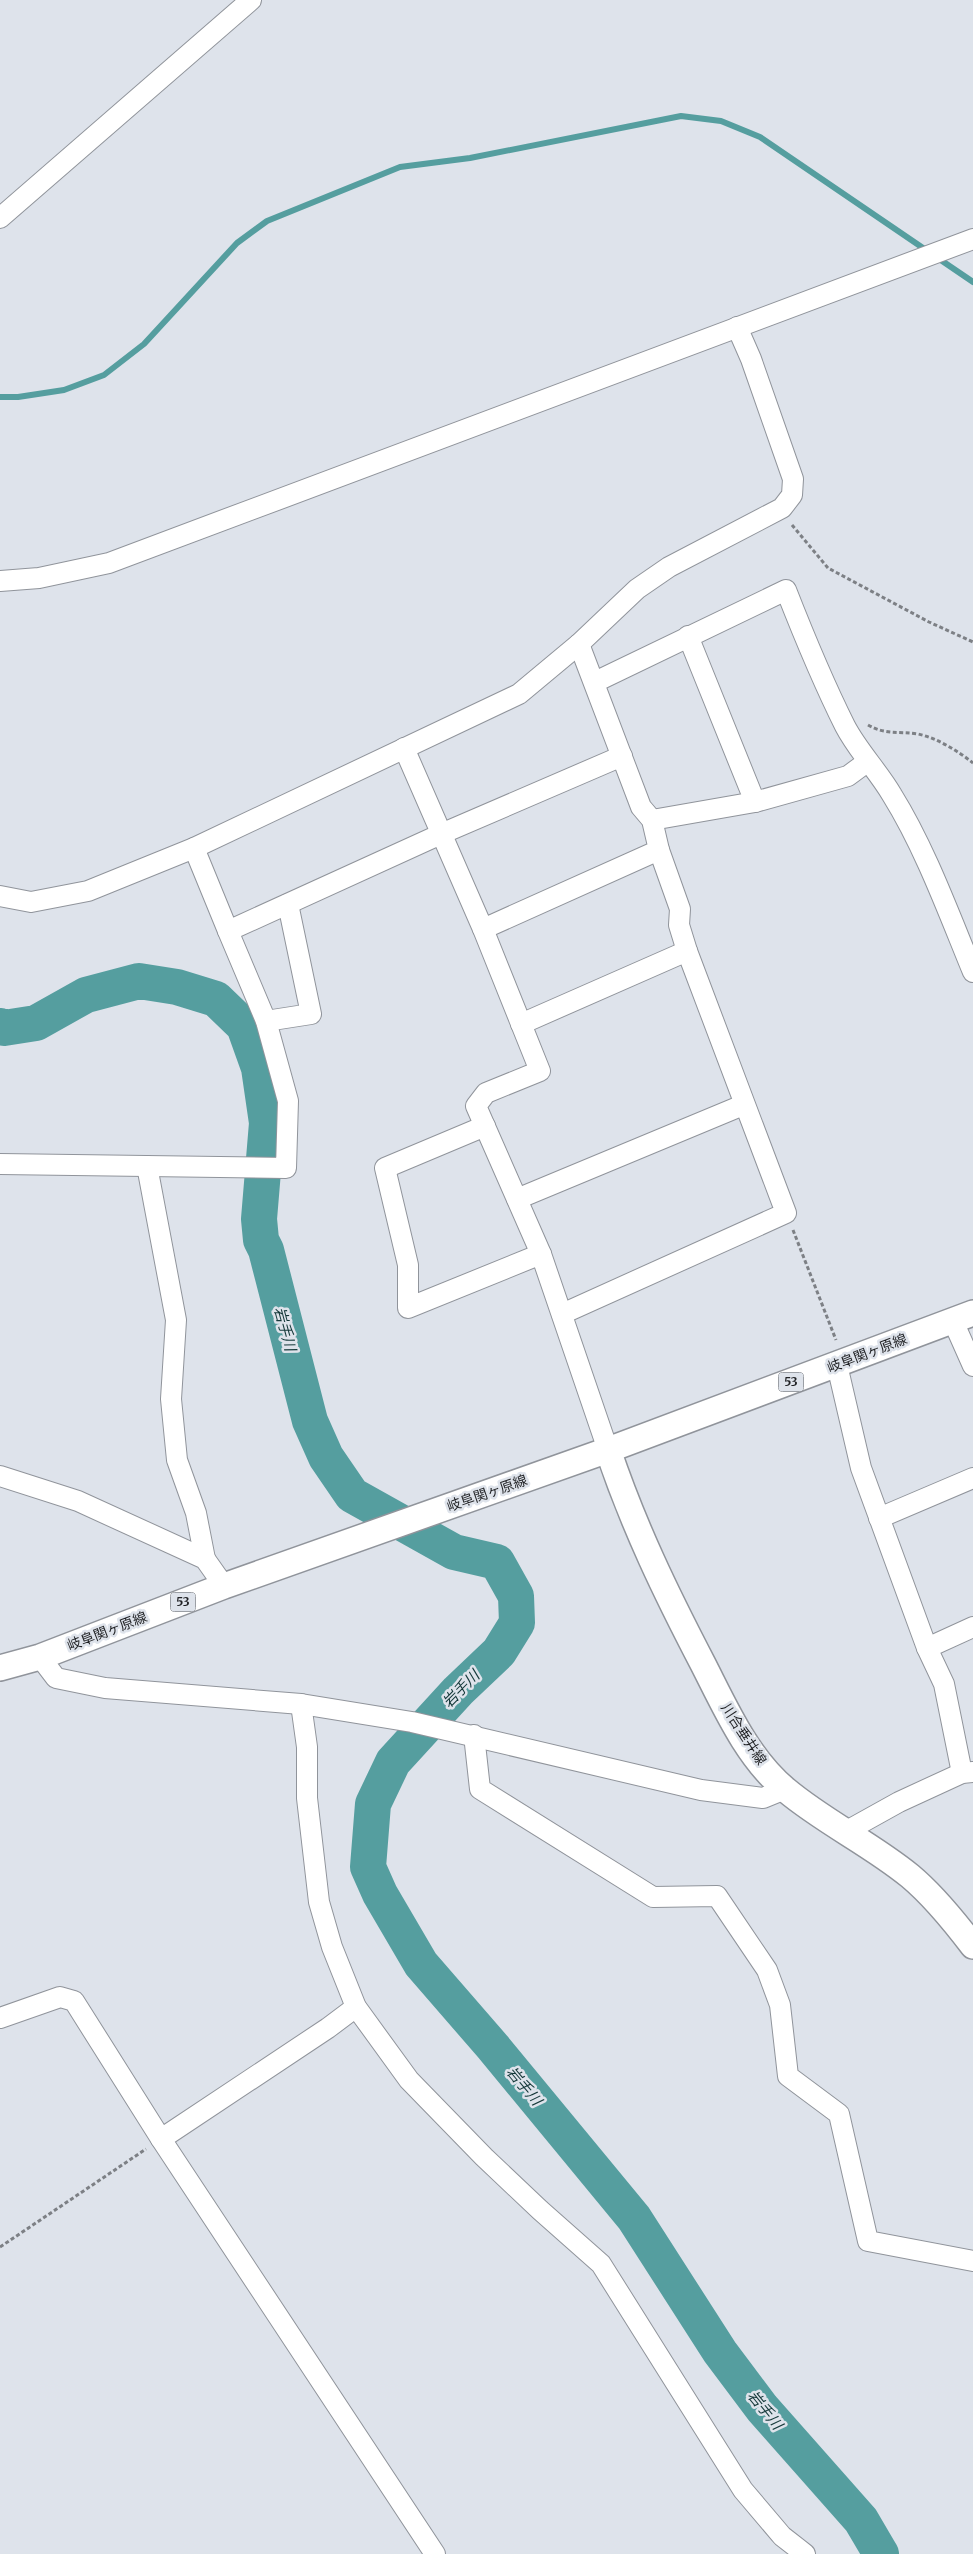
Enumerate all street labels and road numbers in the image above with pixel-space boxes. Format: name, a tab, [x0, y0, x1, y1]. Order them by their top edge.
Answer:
street label: 岐阜関ヶ原線	[825, 1330, 909, 1376]
road number: 53	[778, 1372, 804, 1391]
street label: 岐阜関ヶ原線	[444, 1471, 530, 1515]
road number: 53	[170, 1592, 196, 1611]
street label: 岐阜関ヶ原線	[65, 1608, 149, 1654]
street label: 川合垂井線	[717, 1700, 771, 1768]

